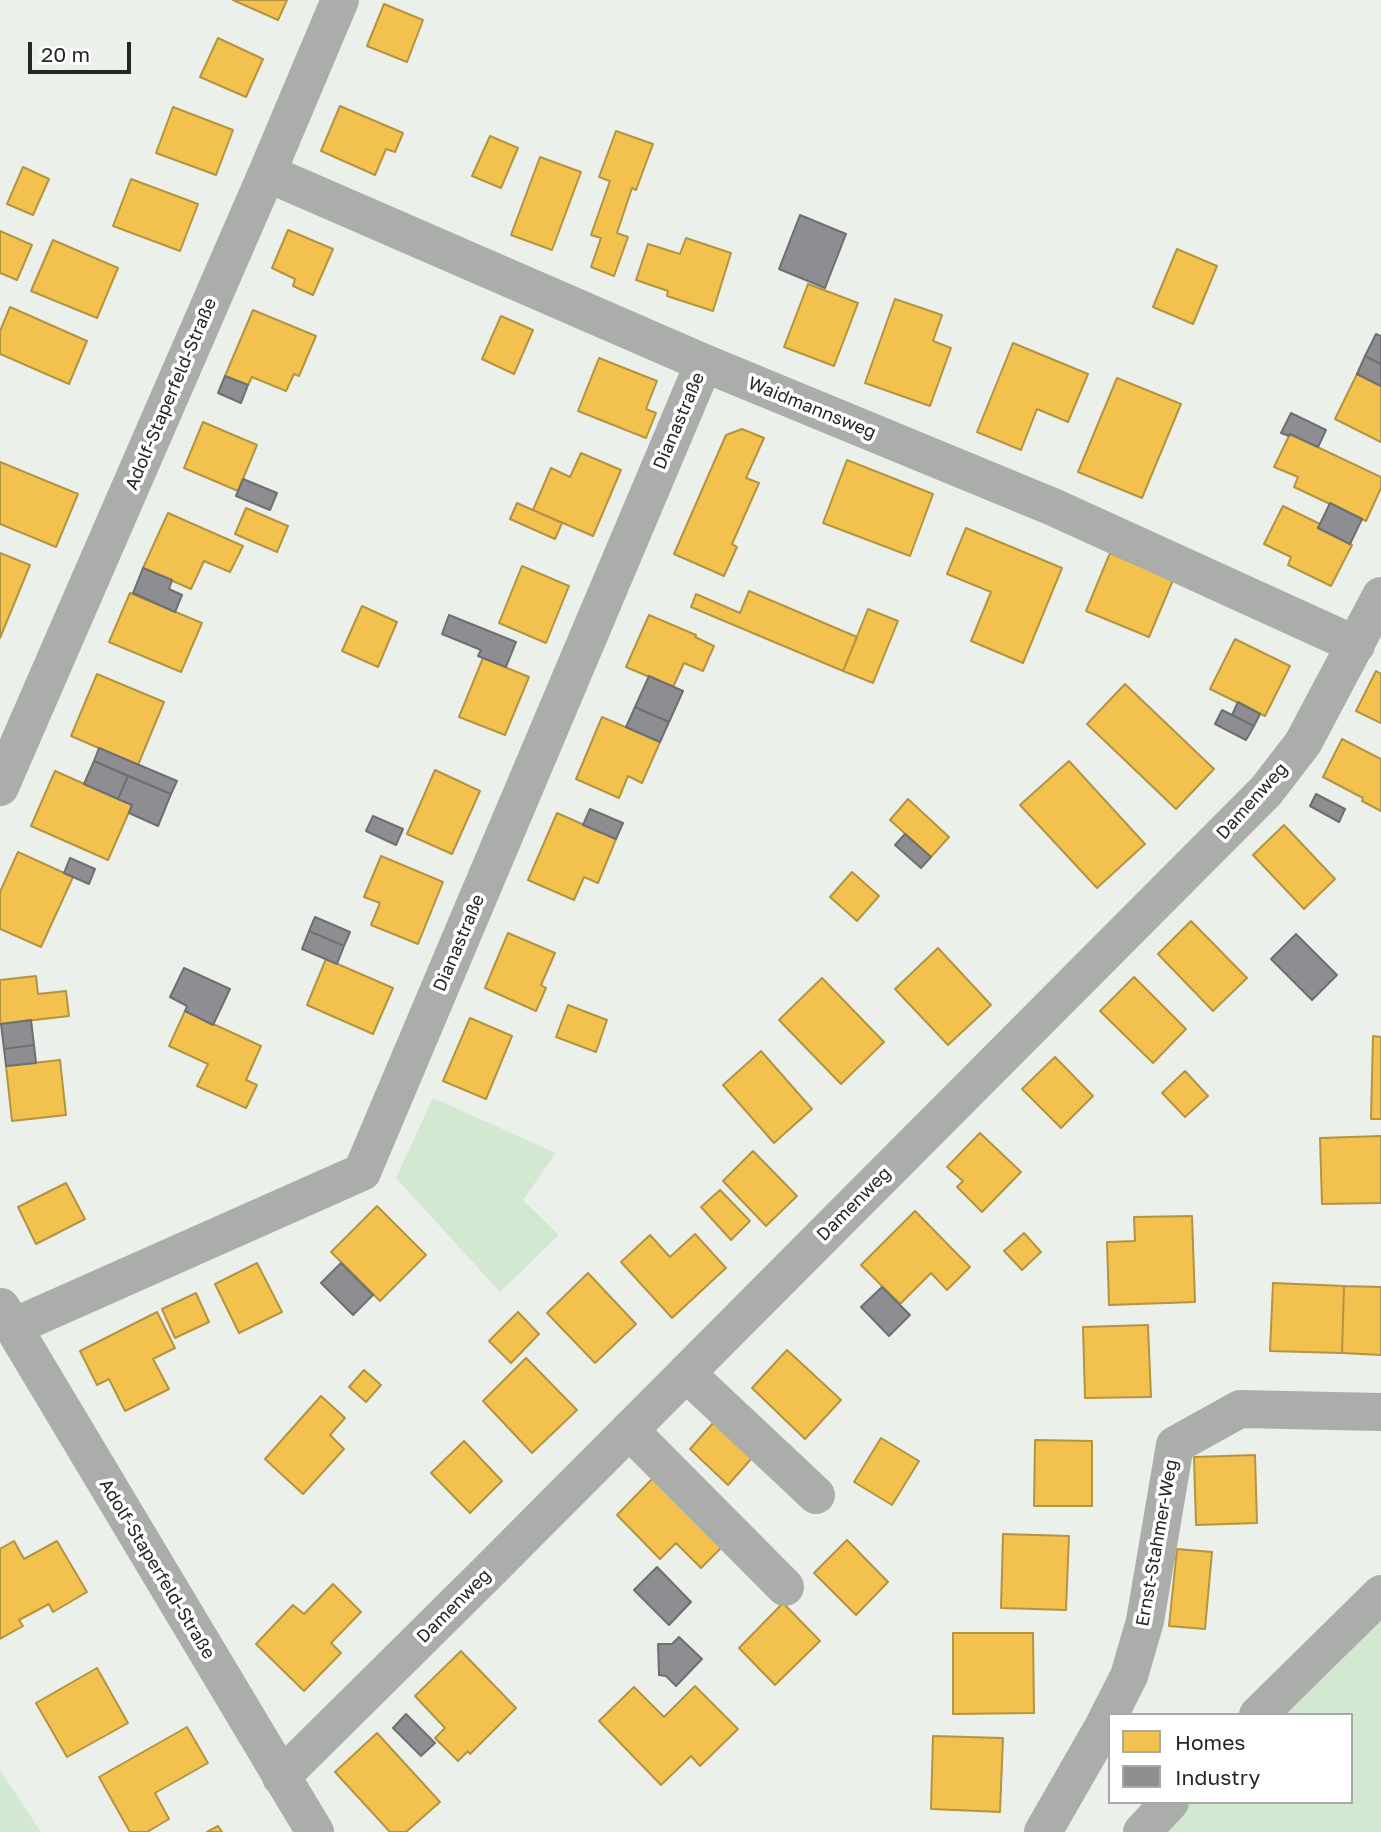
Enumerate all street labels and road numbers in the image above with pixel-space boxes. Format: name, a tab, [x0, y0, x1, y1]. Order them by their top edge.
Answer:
street label: Adolf-Staperfeld-Straße	[121, 295, 221, 493]
street label: Dianastraße	[649, 369, 709, 473]
street label: Waidmannsweg	[745, 372, 879, 444]
street label: Damenweg	[1212, 758, 1292, 844]
street label: Dianastraße	[429, 891, 489, 995]
street label: Damenweg	[812, 1162, 896, 1246]
street label: Ernst-Stahmer-Weg	[1132, 1458, 1182, 1628]
street label: Adolf-Staperfeld-Straße	[95, 1475, 219, 1663]
street label: Damenweg	[412, 1564, 496, 1648]

